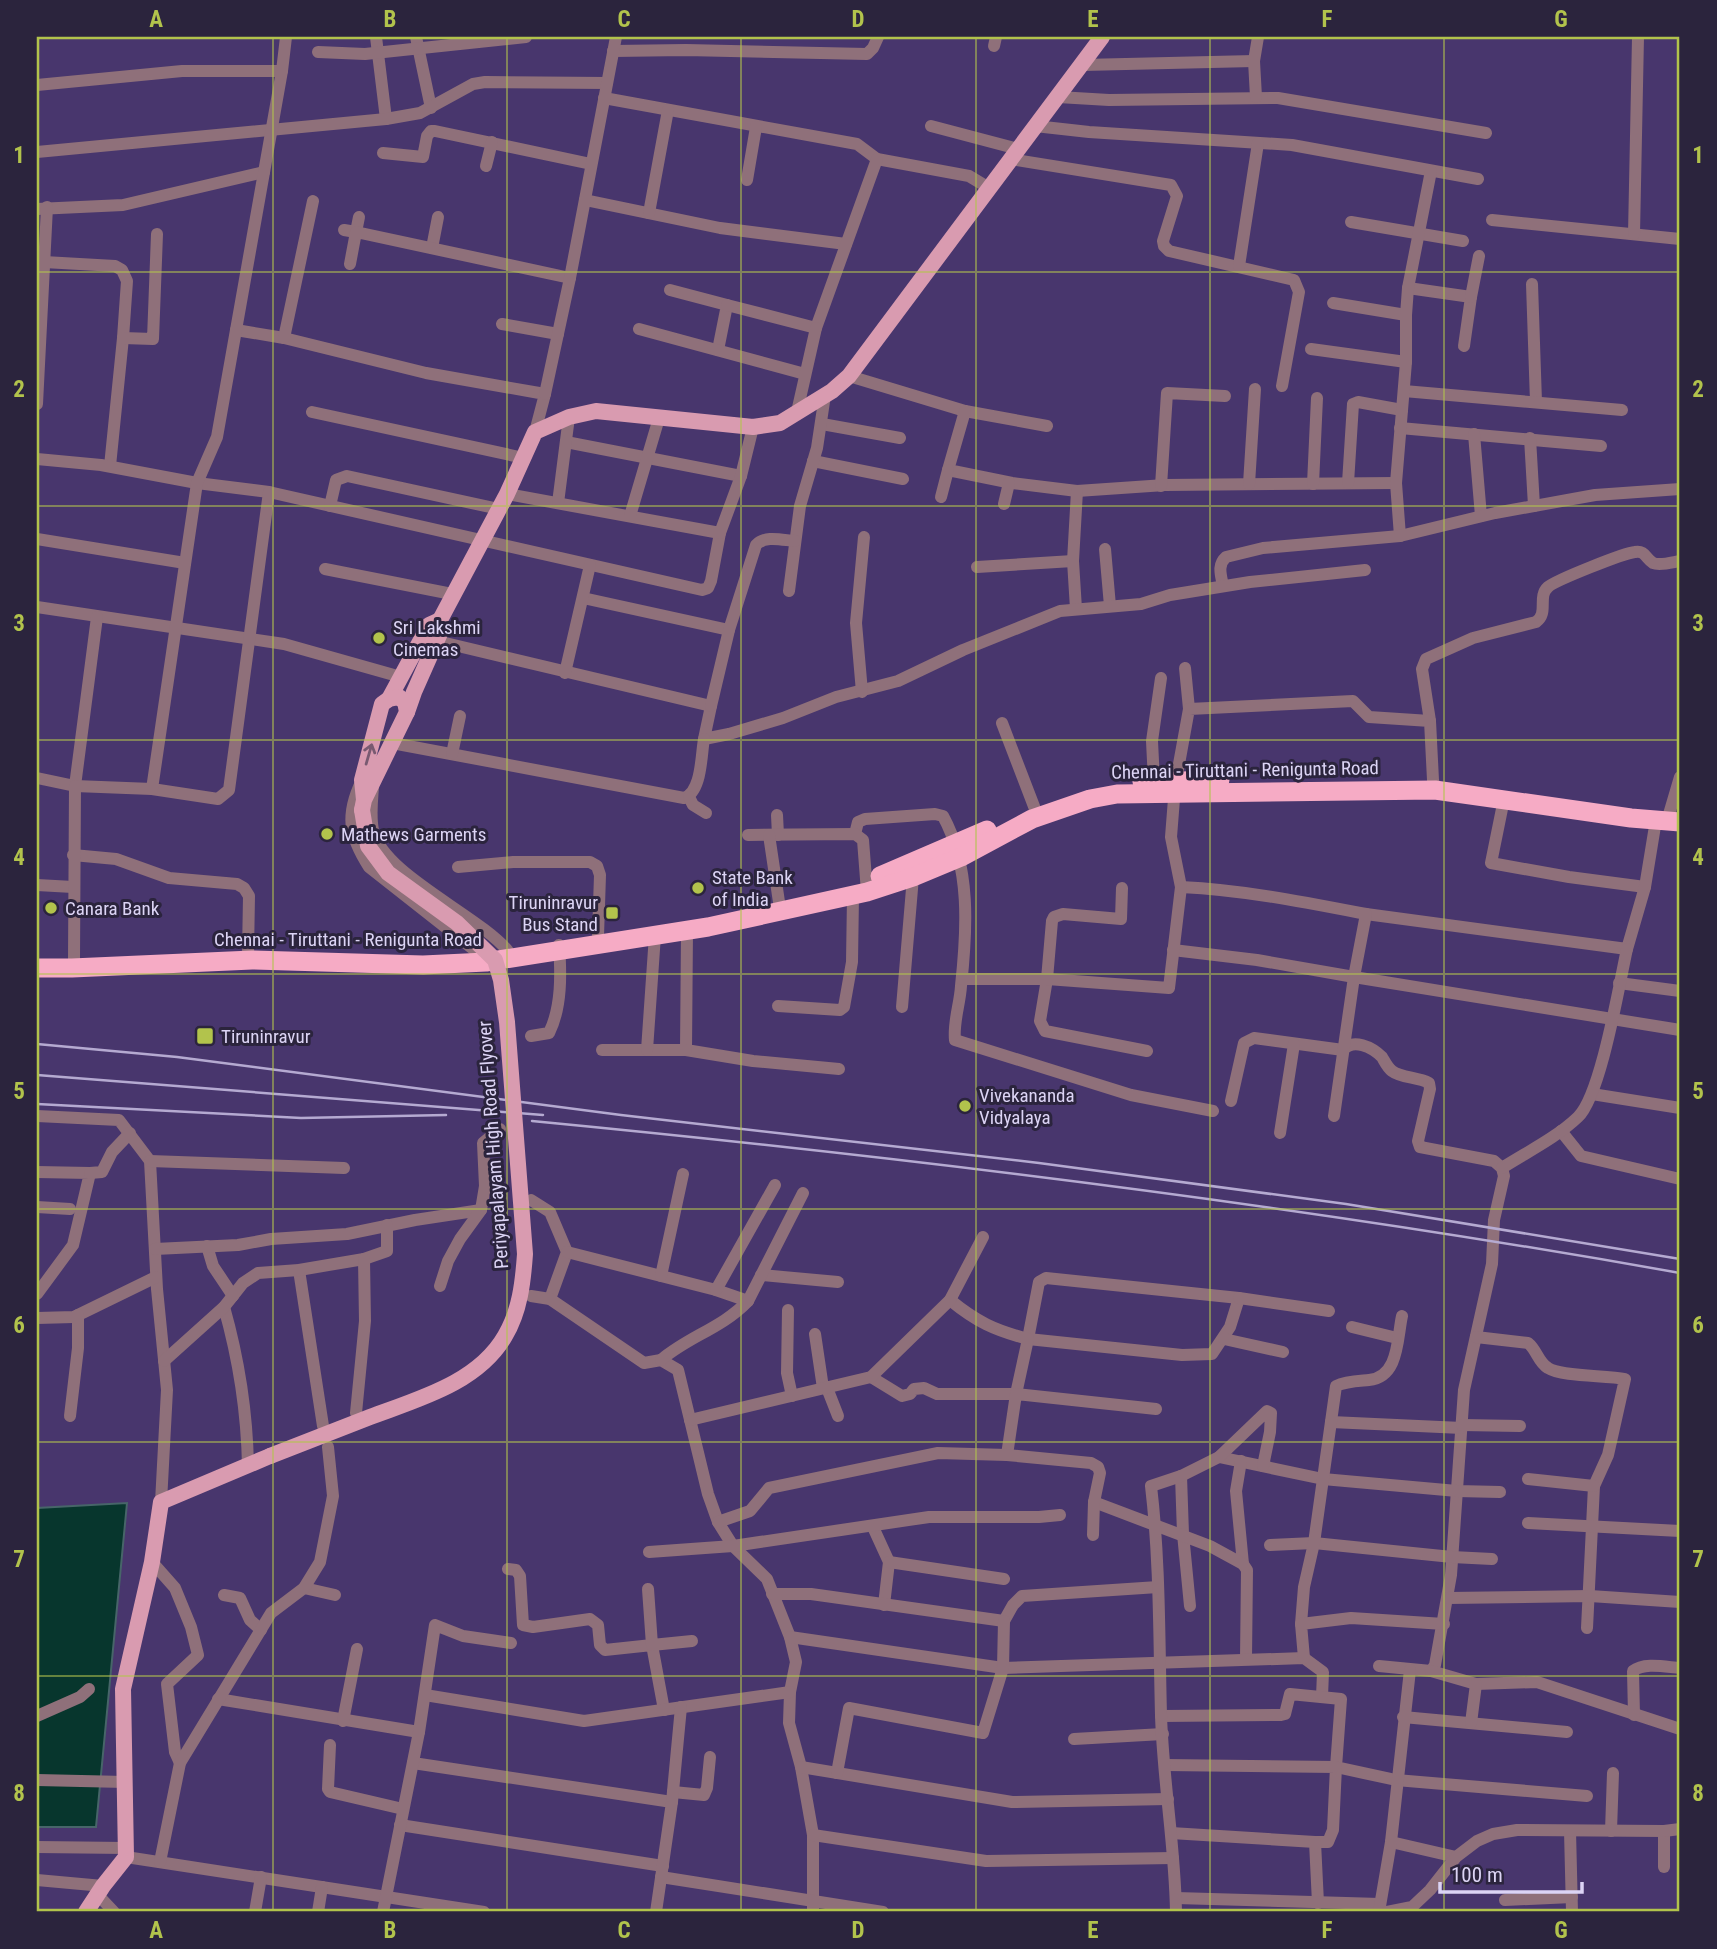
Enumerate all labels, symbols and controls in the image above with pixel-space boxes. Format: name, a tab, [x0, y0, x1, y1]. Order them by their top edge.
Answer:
text: A	[149, 6, 163, 33]
text: B	[384, 6, 396, 33]
text: C	[617, 6, 631, 33]
text: D	[852, 6, 865, 33]
text: E	[1087, 6, 1099, 33]
text: F	[1322, 6, 1333, 33]
text: G	[1554, 6, 1568, 33]
text: 1	[13, 142, 25, 169]
text: 1	[1692, 142, 1704, 169]
text: 2	[13, 376, 25, 403]
text: 2	[1692, 376, 1704, 403]
text: 3	[13, 610, 25, 637]
text: 3	[1692, 610, 1704, 637]
place label: Sri Lakshmi Cinemas	[393, 616, 481, 661]
marker: Sri Lakshmi Cinemas	[371, 630, 387, 646]
one-way arrow	[363, 744, 376, 766]
street label: Chennai - Tiruttani - Renigunta Road	[1111, 756, 1379, 784]
place label: Mathews Garments	[341, 823, 486, 846]
marker: Mathews Garments	[319, 826, 335, 842]
text: 4	[13, 844, 25, 871]
text: 4	[1692, 844, 1704, 871]
place label: State Bank of India	[712, 866, 793, 911]
marker: State Bank of India	[690, 880, 706, 896]
place label: Tiruninravur Bus Stand	[509, 891, 598, 936]
place label: Canara Bank	[65, 897, 160, 920]
marker: Canara Bank	[43, 900, 59, 916]
marker: Tiruninravur Bus Stand	[604, 905, 620, 921]
street label: Chennai - Tiruttani - Renigunta Road	[214, 928, 482, 951]
street label: Periyapalayam High Road Flyover	[473, 1020, 513, 1270]
place label: Tiruninravur	[221, 1025, 311, 1048]
marker: Tiruninravur	[195, 1026, 215, 1046]
text: 5	[13, 1078, 25, 1105]
text: 5	[1692, 1078, 1704, 1105]
place label: Vivekananda Vidyalaya	[979, 1084, 1075, 1129]
marker: Vivekananda Vidyalaya	[957, 1098, 973, 1114]
text: 6	[13, 1312, 25, 1339]
text: 6	[1692, 1312, 1704, 1339]
text: 7	[13, 1546, 25, 1573]
text: 7	[1692, 1546, 1704, 1573]
text: 8	[13, 1780, 25, 1807]
text: 8	[1692, 1780, 1704, 1807]
scale bar	[1440, 1851, 1582, 1895]
text: 100 m	[1451, 1863, 1503, 1887]
text: A	[149, 1917, 163, 1944]
text: B	[384, 1917, 396, 1944]
text: C	[617, 1917, 631, 1944]
text: D	[852, 1917, 865, 1944]
text: E	[1087, 1917, 1099, 1944]
text: F	[1322, 1917, 1333, 1944]
text: G	[1554, 1917, 1568, 1944]

